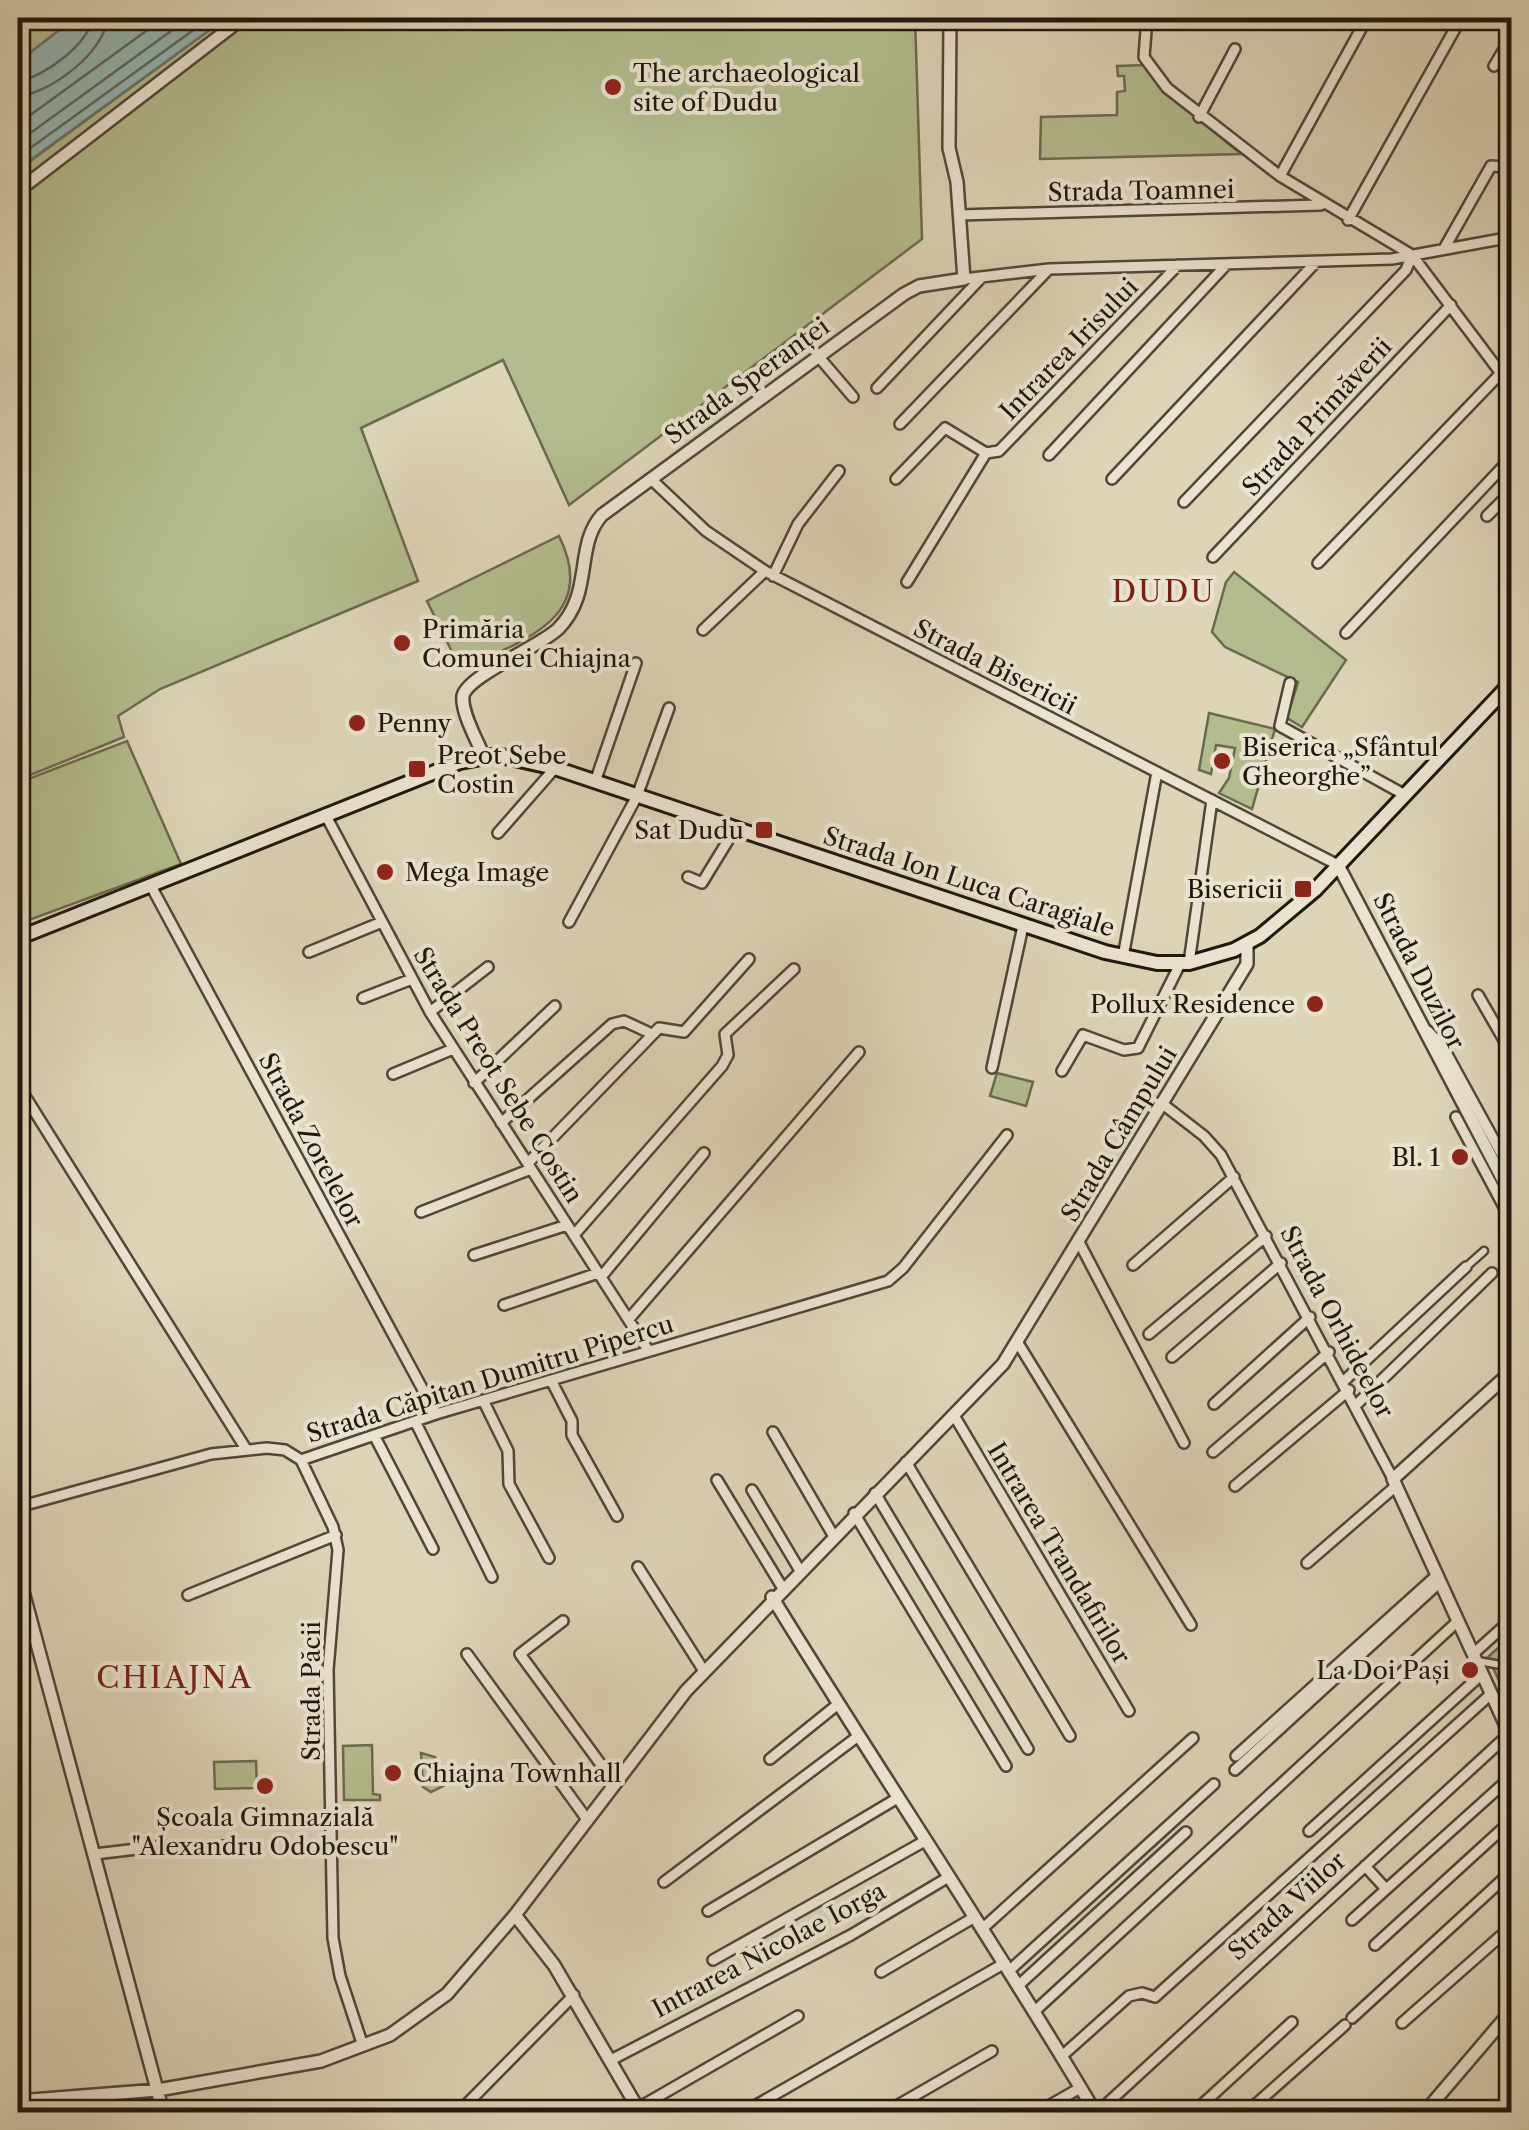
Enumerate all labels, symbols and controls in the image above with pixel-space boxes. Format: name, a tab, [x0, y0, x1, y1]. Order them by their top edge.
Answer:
place label: The archaeological site of Dudu	[633, 58, 860, 118]
marker: The archaeological site of Dudu	[602, 76, 624, 98]
street label: Strada Toamnei	[1047, 174, 1235, 208]
street label: Intrarea Irisului	[993, 271, 1145, 426]
street label: Strada Speranței	[659, 311, 836, 451]
street label: Strada Primăverii	[1236, 331, 1399, 503]
district label: DUDU	[1112, 573, 1216, 610]
street label: Strada Bisericii	[908, 613, 1082, 722]
place label: Primăria Comunei Chiajna	[422, 614, 632, 674]
marker: Primăria Comunei Chiajna	[391, 632, 413, 654]
place label: Penny	[377, 708, 453, 739]
marker: Penny	[346, 712, 368, 734]
place label: Biserica „Sfântul Gheorghe”	[1242, 732, 1439, 792]
place label: Preot Sebe Costin	[437, 740, 567, 800]
marker: Biserica „Sfântul Gheorghe”	[1211, 750, 1233, 772]
marker: Preot Sebe Costin	[406, 758, 428, 780]
place label: Sat Dudu	[634, 815, 744, 846]
marker: Sat Dudu	[753, 819, 775, 841]
street label: Strada Ion Luca Caragiale	[819, 820, 1119, 944]
place label: Mega Image	[405, 857, 549, 888]
marker: Mega Image	[374, 861, 396, 883]
place label: Bisericii	[1187, 874, 1283, 905]
marker: Bisericii	[1292, 878, 1314, 900]
street label: Strada Duzilor	[1366, 887, 1472, 1055]
street label: Strada Preot Sebe Costin	[406, 941, 590, 1209]
place label: Pollux Residence	[1090, 989, 1295, 1020]
marker: Pollux Residence	[1304, 993, 1326, 1015]
street label: Strada Câmpului	[1054, 1040, 1184, 1227]
street label: Strada Zorelelor	[252, 1047, 370, 1233]
place label: Bl. 1	[1392, 1142, 1440, 1173]
marker: Bl. 1	[1449, 1146, 1471, 1168]
street label: Strada Orhideelor	[1273, 1221, 1401, 1424]
street label: Strada Căpitan Dumitru Pipercu	[303, 1308, 677, 1450]
street label: Intrarea Trandafirilor	[981, 1437, 1138, 1670]
street label: Strada Păcii	[296, 1621, 327, 1761]
place label: La Doi Pași	[1316, 1655, 1450, 1686]
district label: CHIAJNA	[96, 1659, 254, 1696]
marker: La Doi Pași	[1459, 1659, 1481, 1681]
place label: Chiajna Townhall	[413, 1758, 621, 1789]
marker: Chiajna Townhall	[382, 1762, 404, 1784]
marker: Școala Gimnazială "Alexandru Odobescu"	[254, 1775, 276, 1797]
place label: Școala Gimnazială "Alexandru Odobescu"	[132, 1802, 398, 1862]
street label: Strada Viilor	[1222, 1845, 1353, 1967]
street label: Intrarea Nicolae Iorga	[647, 1875, 892, 2025]

